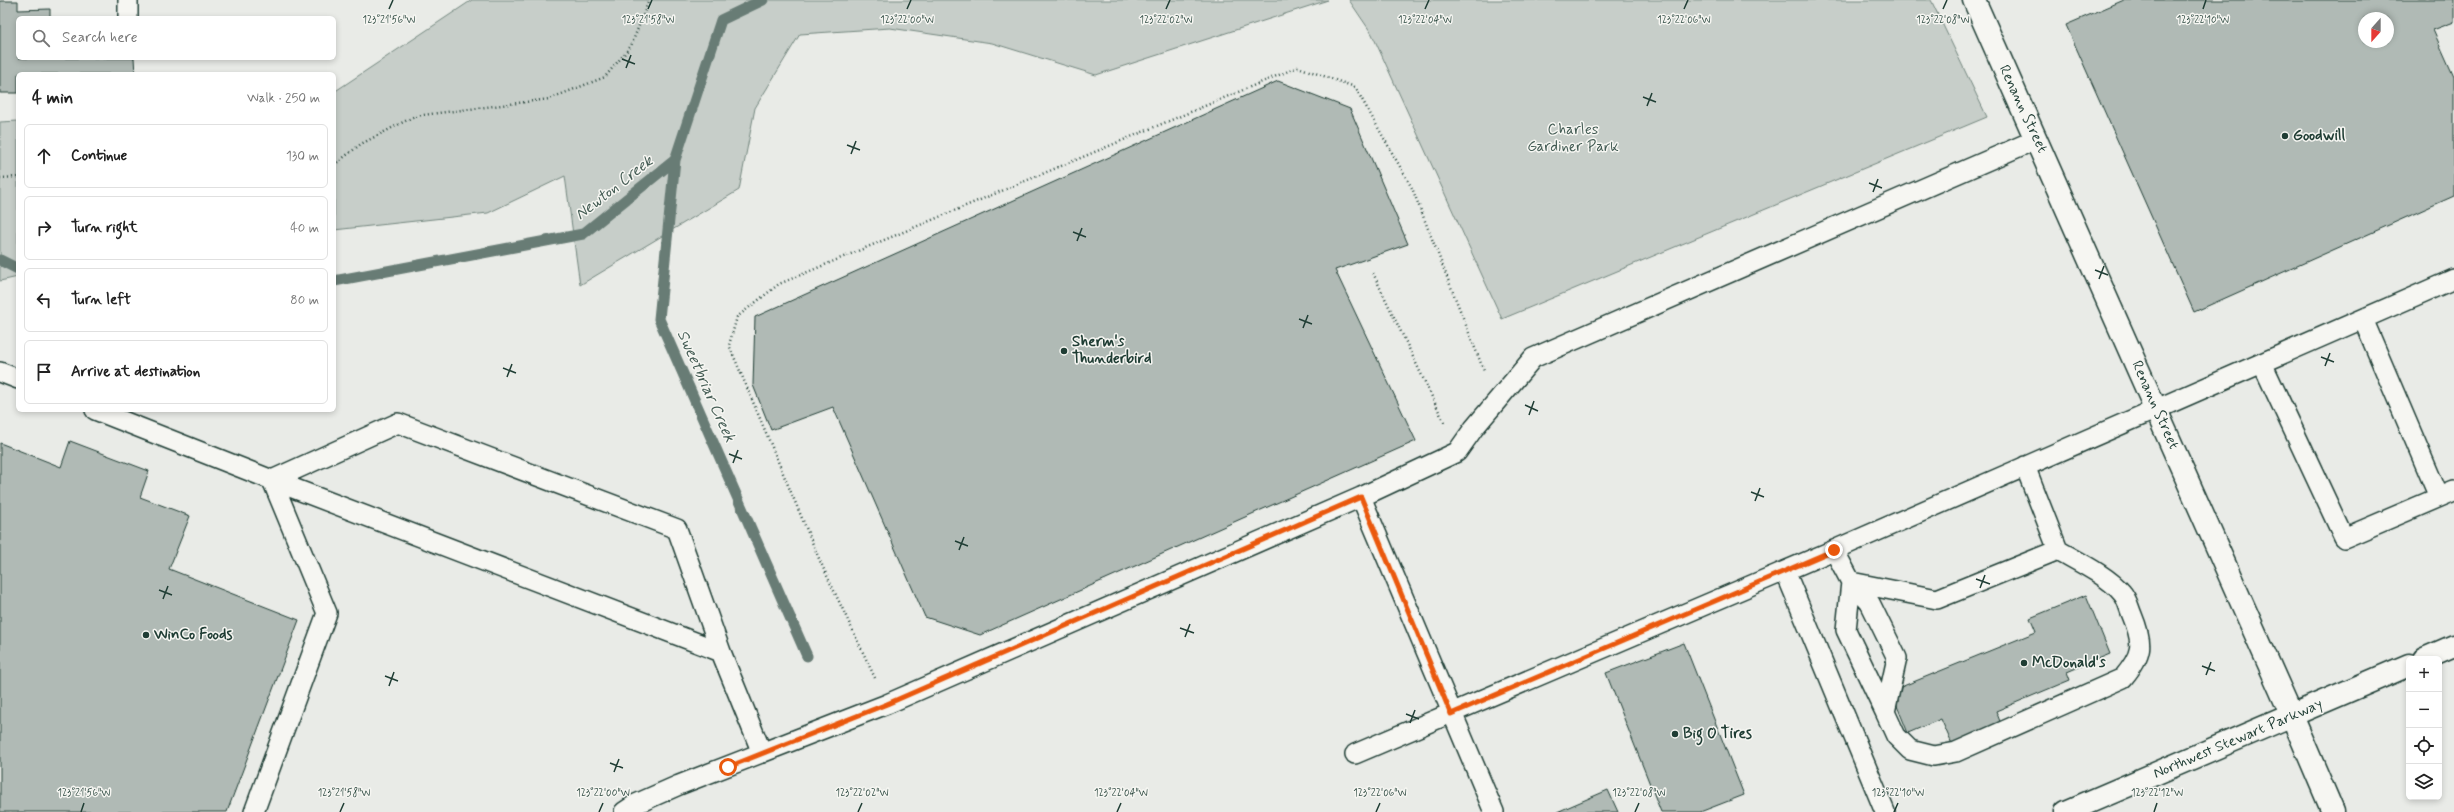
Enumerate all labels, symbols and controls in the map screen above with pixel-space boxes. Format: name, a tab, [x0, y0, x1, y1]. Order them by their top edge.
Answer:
north arrow	[2358, 12, 2394, 48]
text: 123°21'56"W	[363, 13, 415, 27]
text: 123°21'58"W	[622, 13, 674, 27]
text: 123°22'00"W	[880, 13, 934, 27]
text: 123°22'02"W	[1139, 13, 1193, 27]
text: 123°22'04"W	[1398, 13, 1452, 27]
text: 123°22'06"W	[1657, 13, 1711, 27]
text: 123°22'08"W	[1916, 13, 1970, 27]
text: 123°22'10"W	[2177, 13, 2229, 27]
search box	[16, 16, 336, 60]
icon: search	[30, 27, 52, 49]
text: Search here	[62, 28, 138, 48]
street label: Renann Street	[1994, 62, 2052, 157]
text: 4 min	[32, 87, 73, 109]
text: Walk · 250 m	[247, 90, 320, 107]
park label: Charles Gardiner Park	[1527, 120, 1619, 157]
place label: Goodwill	[2293, 126, 2346, 146]
marker: Goodwill	[2280, 131, 2290, 141]
icon: ahead	[33, 145, 55, 167]
text: Continue	[71, 146, 127, 166]
text: 130 m	[286, 148, 319, 165]
water label: Newton Creek	[571, 150, 658, 225]
icon: right	[33, 217, 55, 239]
text: Turn right	[71, 218, 138, 238]
text: 40 m	[290, 220, 319, 237]
icon: left	[33, 289, 55, 311]
text: Turn left	[71, 290, 131, 310]
text: 80 m	[290, 292, 319, 309]
water label: Sweetbriar Creek	[672, 327, 740, 445]
place label: Sherm's Thunderbird	[1072, 332, 1152, 369]
marker: Sherm's Thunderbird	[1059, 346, 1069, 356]
street label: Renann Street	[2127, 358, 2184, 453]
icon: arrive	[33, 361, 55, 383]
text: Arrive at destination	[71, 362, 200, 382]
route end	[1825, 541, 1843, 559]
place label: WinCo Foods	[153, 625, 233, 645]
marker: WinCo Foods	[141, 630, 151, 640]
place label: McDonald's	[2032, 653, 2106, 673]
map controls	[2406, 656, 2442, 800]
button: +	[2406, 656, 2442, 692]
marker: McDonald's	[2019, 658, 2029, 668]
button: −	[2406, 692, 2442, 728]
street label: Northwest Stewart Parkway	[2150, 694, 2326, 784]
place label: Big O Tires	[1683, 724, 1752, 746]
button: locate	[2406, 728, 2442, 764]
marker: Big O Tires	[1670, 729, 1680, 739]
route start	[719, 758, 737, 776]
button: layers	[2406, 764, 2442, 800]
text: 123°21'56"W	[58, 786, 110, 800]
text: 123°21'58"W	[318, 786, 370, 800]
text: 123°22'00"W	[576, 786, 630, 800]
text: 123°22'02"W	[835, 786, 889, 800]
text: 123°22'04"W	[1094, 786, 1148, 800]
text: 123°22'06"W	[1353, 786, 1407, 800]
text: 123°22'08"W	[1612, 786, 1666, 800]
text: 123°22'10"W	[1872, 786, 1924, 800]
text: 123°22'12"W	[2131, 786, 2183, 800]

